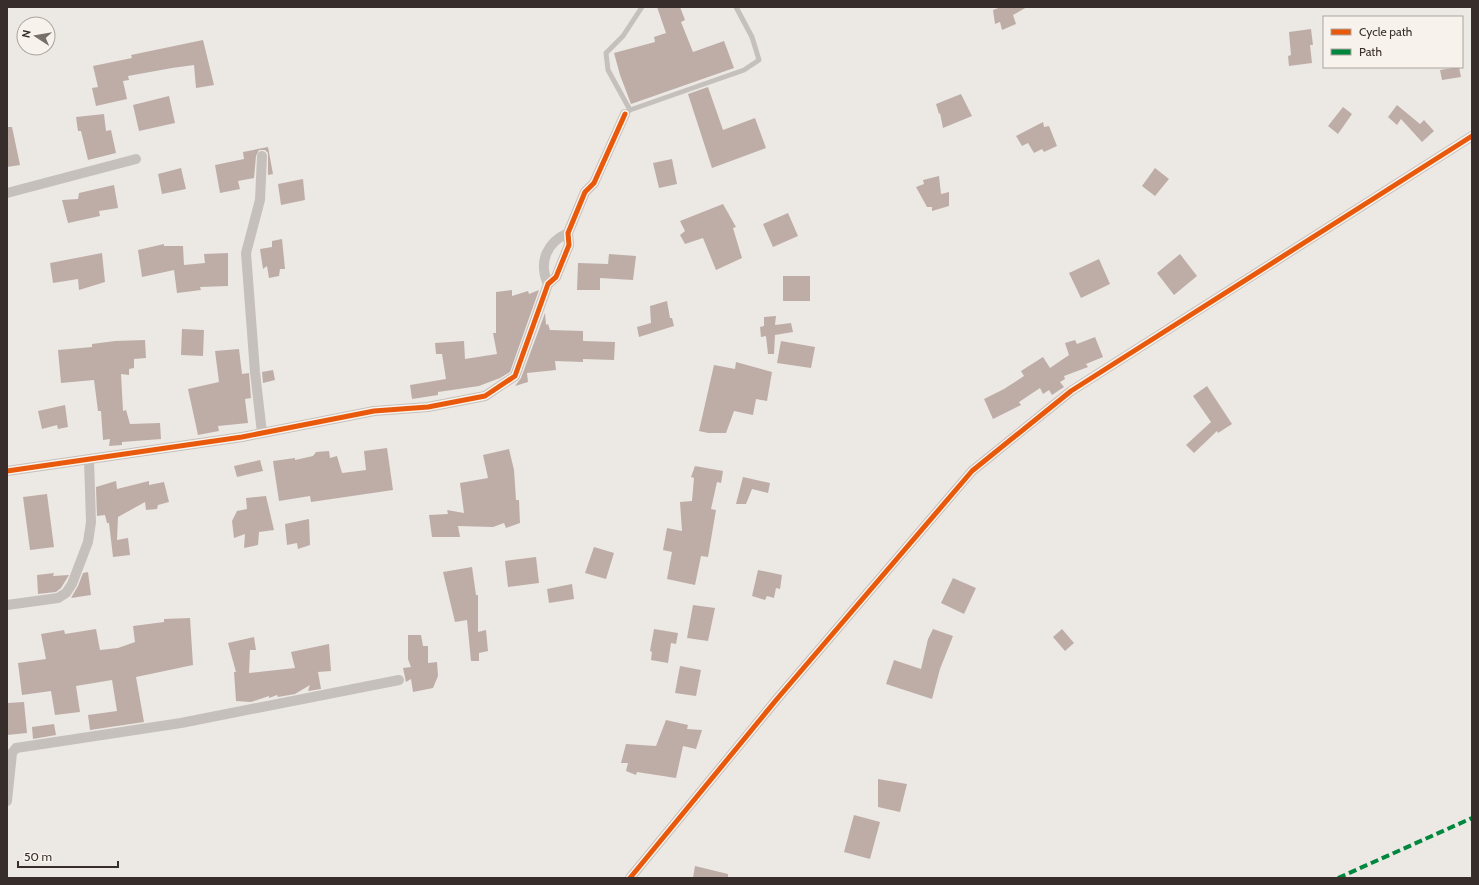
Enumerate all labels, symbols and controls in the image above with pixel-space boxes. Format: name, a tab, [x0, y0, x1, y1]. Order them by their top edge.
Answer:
north arrow	[16, 16, 56, 56]
legend	[1323, 16, 1463, 68]
text: Cycle path	[1359, 24, 1412, 39]
text: N	[19, 29, 34, 39]
text: Path	[1359, 44, 1382, 59]
scale bar	[18, 843, 118, 869]
text: 50 m	[24, 849, 52, 864]

